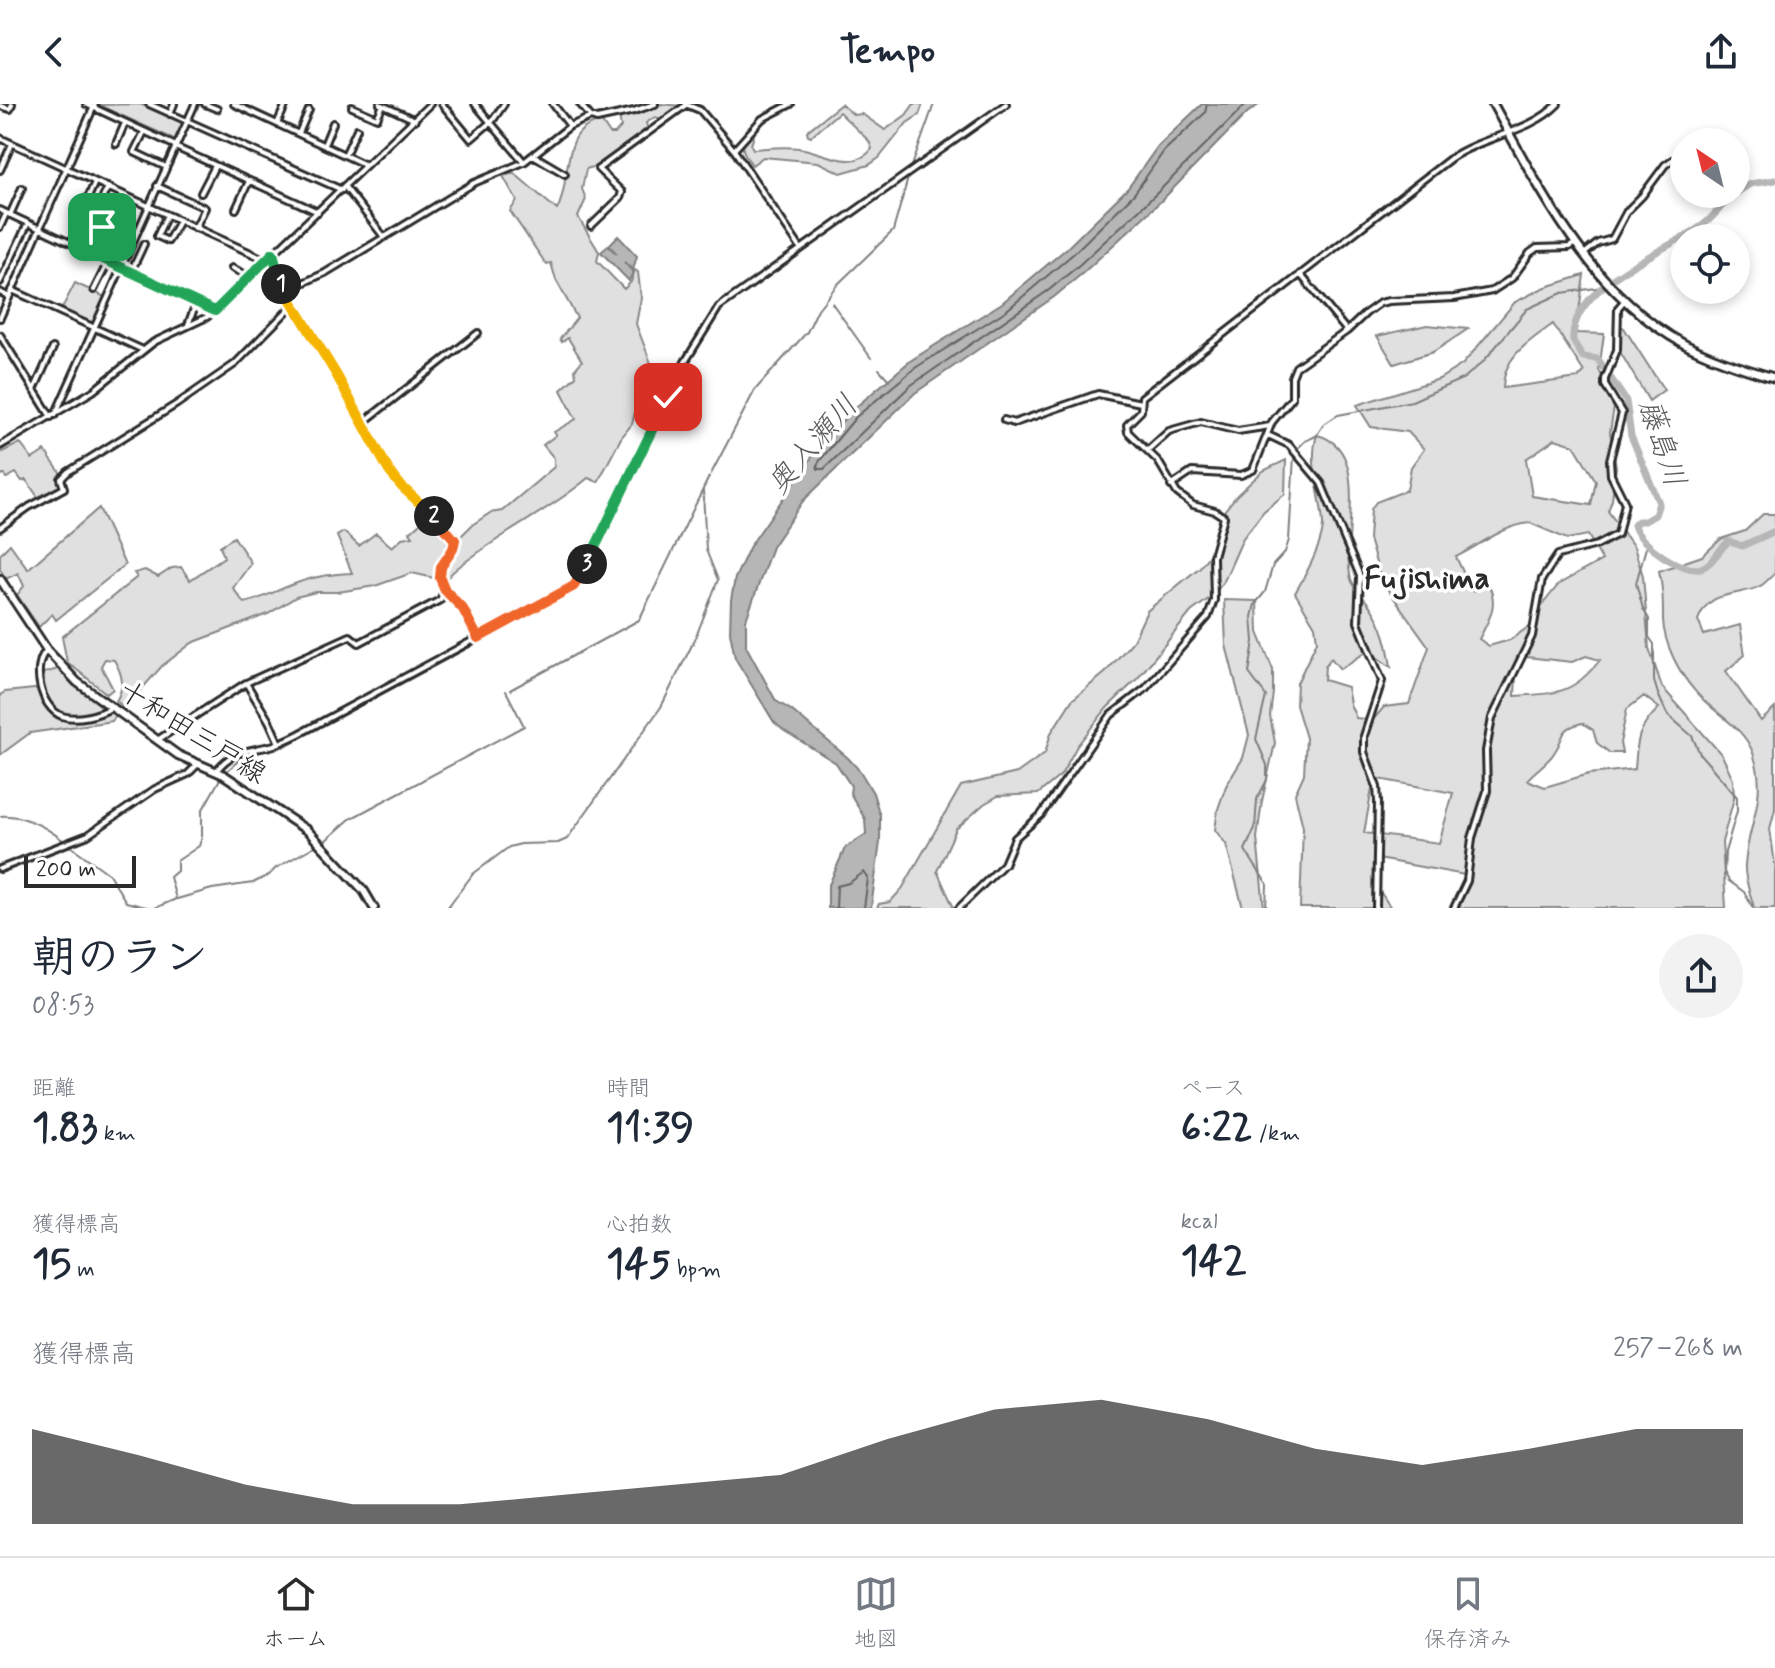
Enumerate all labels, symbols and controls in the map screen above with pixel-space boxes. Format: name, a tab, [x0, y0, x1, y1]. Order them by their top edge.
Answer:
text: Tempo	[840, 29, 935, 76]
icon: back	[32, 30, 76, 74]
icon: share	[1699, 30, 1743, 74]
north arrow	[1670, 128, 1750, 208]
map controls	[1670, 128, 1750, 304]
pin	[68, 193, 136, 261]
icon: arrive	[80, 205, 124, 249]
button: locate	[1670, 224, 1750, 304]
pin: 1	[261, 264, 301, 304]
text: 1	[276, 270, 286, 298]
pin	[634, 363, 702, 431]
icon: check	[646, 375, 690, 419]
water label: 奥入瀬川	[759, 387, 867, 503]
water label: 藤島川	[1629, 395, 1694, 492]
pin: 2	[414, 496, 454, 536]
text: 2	[429, 502, 439, 530]
pin: 3	[567, 544, 607, 584]
text: 3	[582, 550, 592, 578]
district label: Fujishima	[1364, 558, 1490, 600]
street label: 十和田三戸線	[111, 673, 273, 793]
scale bar	[24, 852, 136, 888]
text: 200 m	[36, 856, 96, 884]
text: 朝のラン	[32, 930, 208, 988]
button: share	[1659, 934, 1743, 1018]
text: 08:53	[32, 989, 94, 1023]
text: 距離	[32, 1075, 76, 1103]
text: 時間	[606, 1075, 650, 1103]
text: ペース	[1181, 1075, 1245, 1103]
text: 1.83	[32, 1103, 98, 1155]
text: 11:39	[606, 1103, 694, 1155]
text: 6:22	[1181, 1103, 1253, 1155]
text: km	[98, 1120, 136, 1148]
text: /km	[1253, 1120, 1300, 1148]
text: kcal	[1181, 1208, 1218, 1236]
text: 獲得標高	[32, 1211, 120, 1239]
text: 心拍数	[606, 1211, 672, 1239]
text: 142	[1181, 1236, 1247, 1288]
text: 15	[32, 1239, 71, 1291]
text: 145	[606, 1239, 671, 1291]
text: m	[71, 1256, 95, 1284]
text: bpm	[671, 1256, 721, 1284]
text: 257–268 m	[1613, 1332, 1743, 1366]
text: 獲得標高	[32, 1338, 136, 1372]
tab: ホーム	[263, 1572, 328, 1654]
tab: 地図	[854, 1572, 898, 1654]
tab: 保存済み	[1424, 1572, 1512, 1654]

